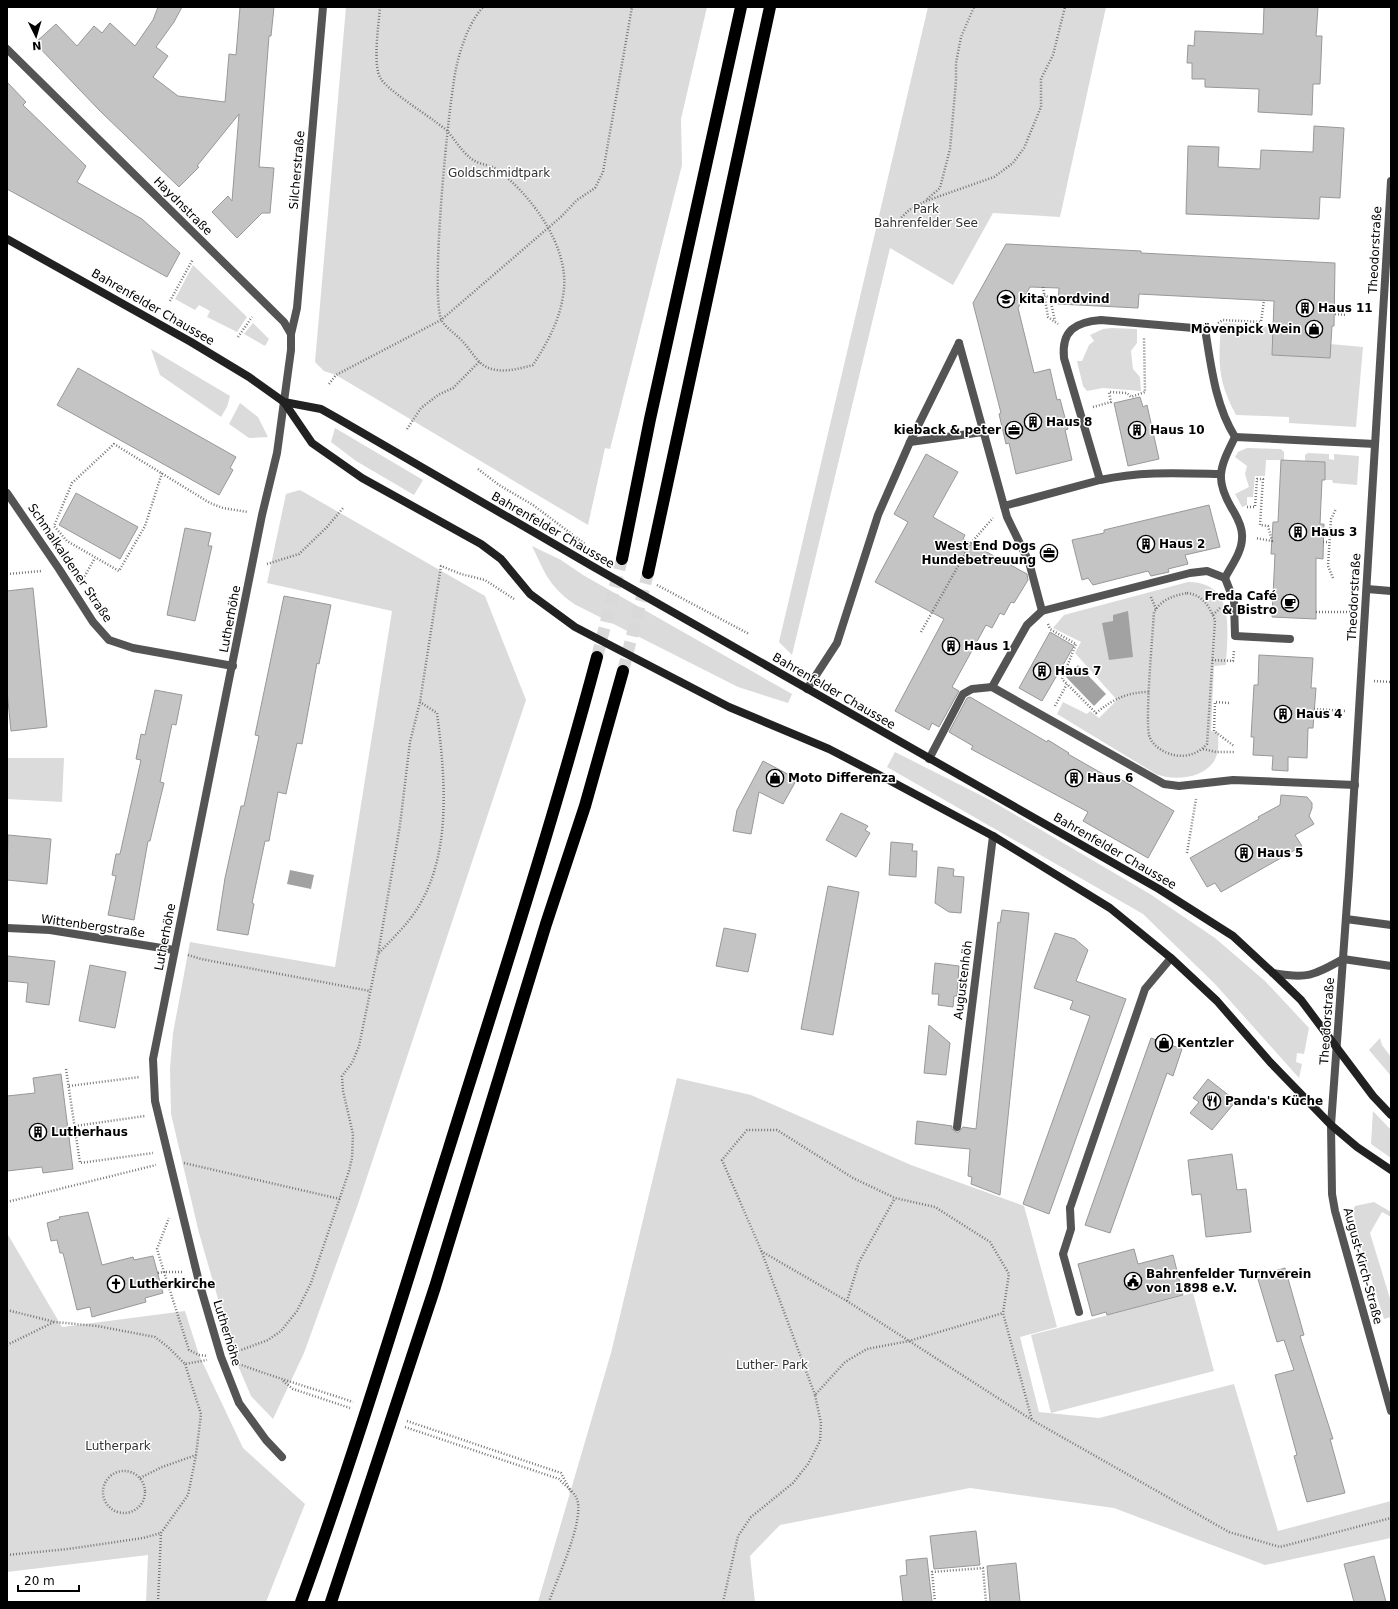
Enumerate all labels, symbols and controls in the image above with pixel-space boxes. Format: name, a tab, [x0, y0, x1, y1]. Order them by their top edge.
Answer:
north arrow	[16, 16, 56, 56]
text: N	[32, 39, 42, 52]
street label: Silcherstraße	[287, 130, 307, 210]
park label: Goldschmidtpark	[448, 166, 550, 180]
street label: Haydnstraße	[151, 174, 215, 238]
park label: Park Bahrenfelder See	[874, 202, 978, 230]
street label: Theodorstraße	[1366, 206, 1384, 295]
street label: Bahrenfelder Chaussee	[89, 266, 217, 348]
school or university icon: kita nordvind	[996, 289, 1016, 309]
place label: kita nordvind	[1019, 292, 1109, 306]
building icon: Haus 11	[1295, 298, 1315, 318]
place label: Haus 11	[1318, 301, 1373, 315]
shop icon: Mövenpick Wein	[1304, 319, 1324, 339]
place label: Mövenpick Wein	[1191, 322, 1301, 336]
building icon: Haus 8	[1023, 412, 1043, 432]
place label: Haus 8	[1046, 415, 1092, 429]
office icon: kieback & peter	[1004, 420, 1024, 440]
building icon: Haus 10	[1127, 420, 1147, 440]
place label: kieback & peter	[894, 423, 1001, 437]
place label: Haus 10	[1150, 423, 1205, 437]
street label: Bahrenfelder Chaussee	[489, 489, 617, 571]
street label: Schmalkaldener Straße	[25, 501, 115, 625]
building icon: Haus 3	[1288, 522, 1308, 542]
place label: Haus 3	[1311, 525, 1357, 539]
building icon: Haus 2	[1136, 534, 1156, 554]
place label: Haus 2	[1159, 537, 1205, 551]
place label: West End Dogs Hundebetreuung	[921, 539, 1036, 567]
office icon: West End Dogs Hundebetreuung	[1039, 543, 1059, 563]
street label: Theodorstraße	[1345, 553, 1363, 642]
street label: Lutherhöhe	[217, 584, 243, 654]
place label: Freda Café & Bistro	[1204, 589, 1277, 617]
cafe icon: Freda Café & Bistro	[1280, 593, 1300, 613]
building icon: Haus 1	[941, 636, 961, 656]
place label: Haus 1	[964, 639, 1010, 653]
street label: Bahrenfelder Chaussee	[770, 650, 898, 732]
building icon: Haus 7	[1032, 661, 1052, 681]
place label: Haus 7	[1055, 664, 1101, 678]
building icon: Haus 4	[1273, 704, 1293, 724]
place label: Haus 4	[1296, 707, 1342, 721]
shop icon: Moto Differenza	[765, 768, 785, 788]
building icon: Haus 6	[1064, 768, 1084, 788]
place label: Moto Differenza	[788, 771, 896, 785]
place label: Haus 6	[1087, 771, 1133, 785]
street label: Bahrenfelder Chaussee	[1051, 810, 1179, 892]
building icon: Haus 5	[1234, 843, 1254, 863]
place label: Haus 5	[1257, 846, 1303, 860]
street label: Lutherhöhe	[152, 902, 178, 972]
street label: Wittenbergstraße	[40, 912, 146, 940]
street label: Augustenhöh	[951, 940, 975, 1020]
street label: Theodorstraße	[1317, 977, 1337, 1066]
shop icon: Kentzler	[1154, 1033, 1174, 1053]
place label: Kentzler	[1177, 1036, 1234, 1050]
restaurant icon: Panda's Küche	[1202, 1091, 1222, 1111]
place label: Panda's Küche	[1225, 1094, 1323, 1108]
building icon: Lutherhaus	[28, 1122, 48, 1142]
place label: Lutherhaus	[51, 1125, 128, 1139]
street label: August-Kirch-Straße	[1341, 1206, 1385, 1326]
place label: Bahrenfelder Turnverein von 1898 e.V.	[1146, 1267, 1311, 1295]
public building icon: Bahrenfelder Turnverein von 1898 e.V.	[1123, 1271, 1143, 1291]
church icon: Lutherkirche	[106, 1274, 126, 1294]
place label: Lutherkirche	[129, 1277, 215, 1291]
street label: Lutherhöhe	[210, 1298, 244, 1368]
park label: Luther- Park	[736, 1358, 808, 1372]
park label: Lutherpark	[85, 1439, 151, 1453]
scale bar	[18, 1567, 79, 1593]
text: 20 m	[24, 1574, 55, 1588]

